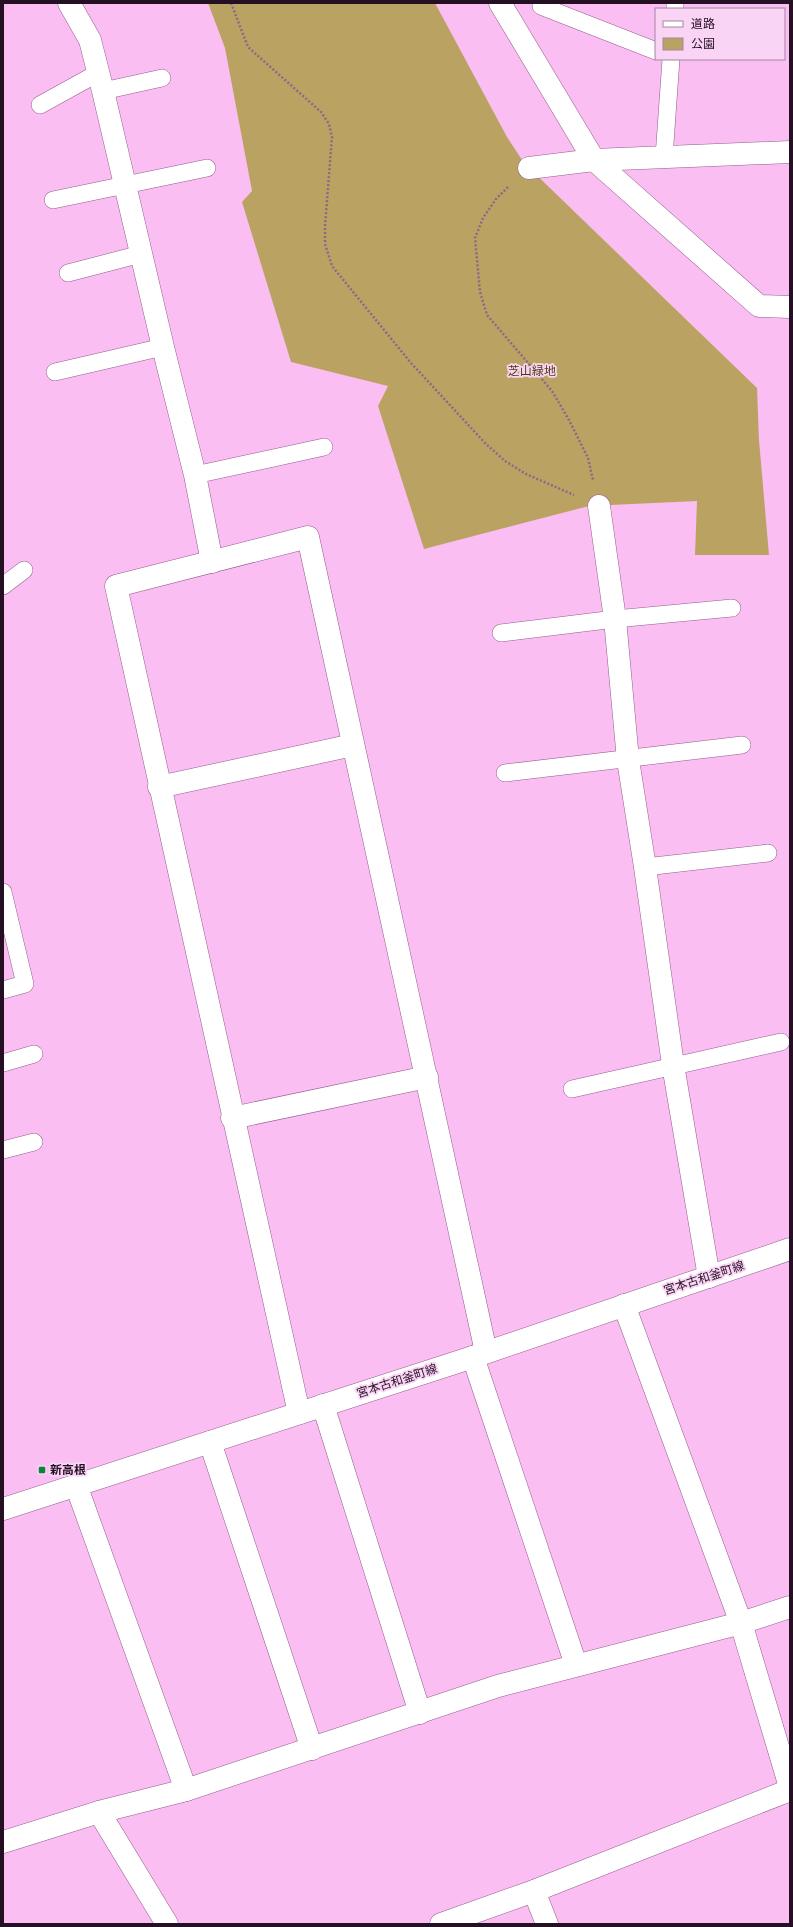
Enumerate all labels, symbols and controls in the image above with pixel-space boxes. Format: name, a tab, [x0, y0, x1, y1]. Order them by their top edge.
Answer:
legend	[655, 8, 785, 60]
text: 道路	[691, 16, 715, 31]
text: 公園	[691, 36, 715, 51]
park label: 芝山緑地	[508, 363, 556, 378]
street label: 宮本古和釜町線	[662, 1257, 746, 1298]
street label: 宮本古和釜町線	[355, 1360, 439, 1401]
place label: 新高根	[50, 1462, 86, 1477]
marker: 新高根	[37, 1465, 47, 1475]

